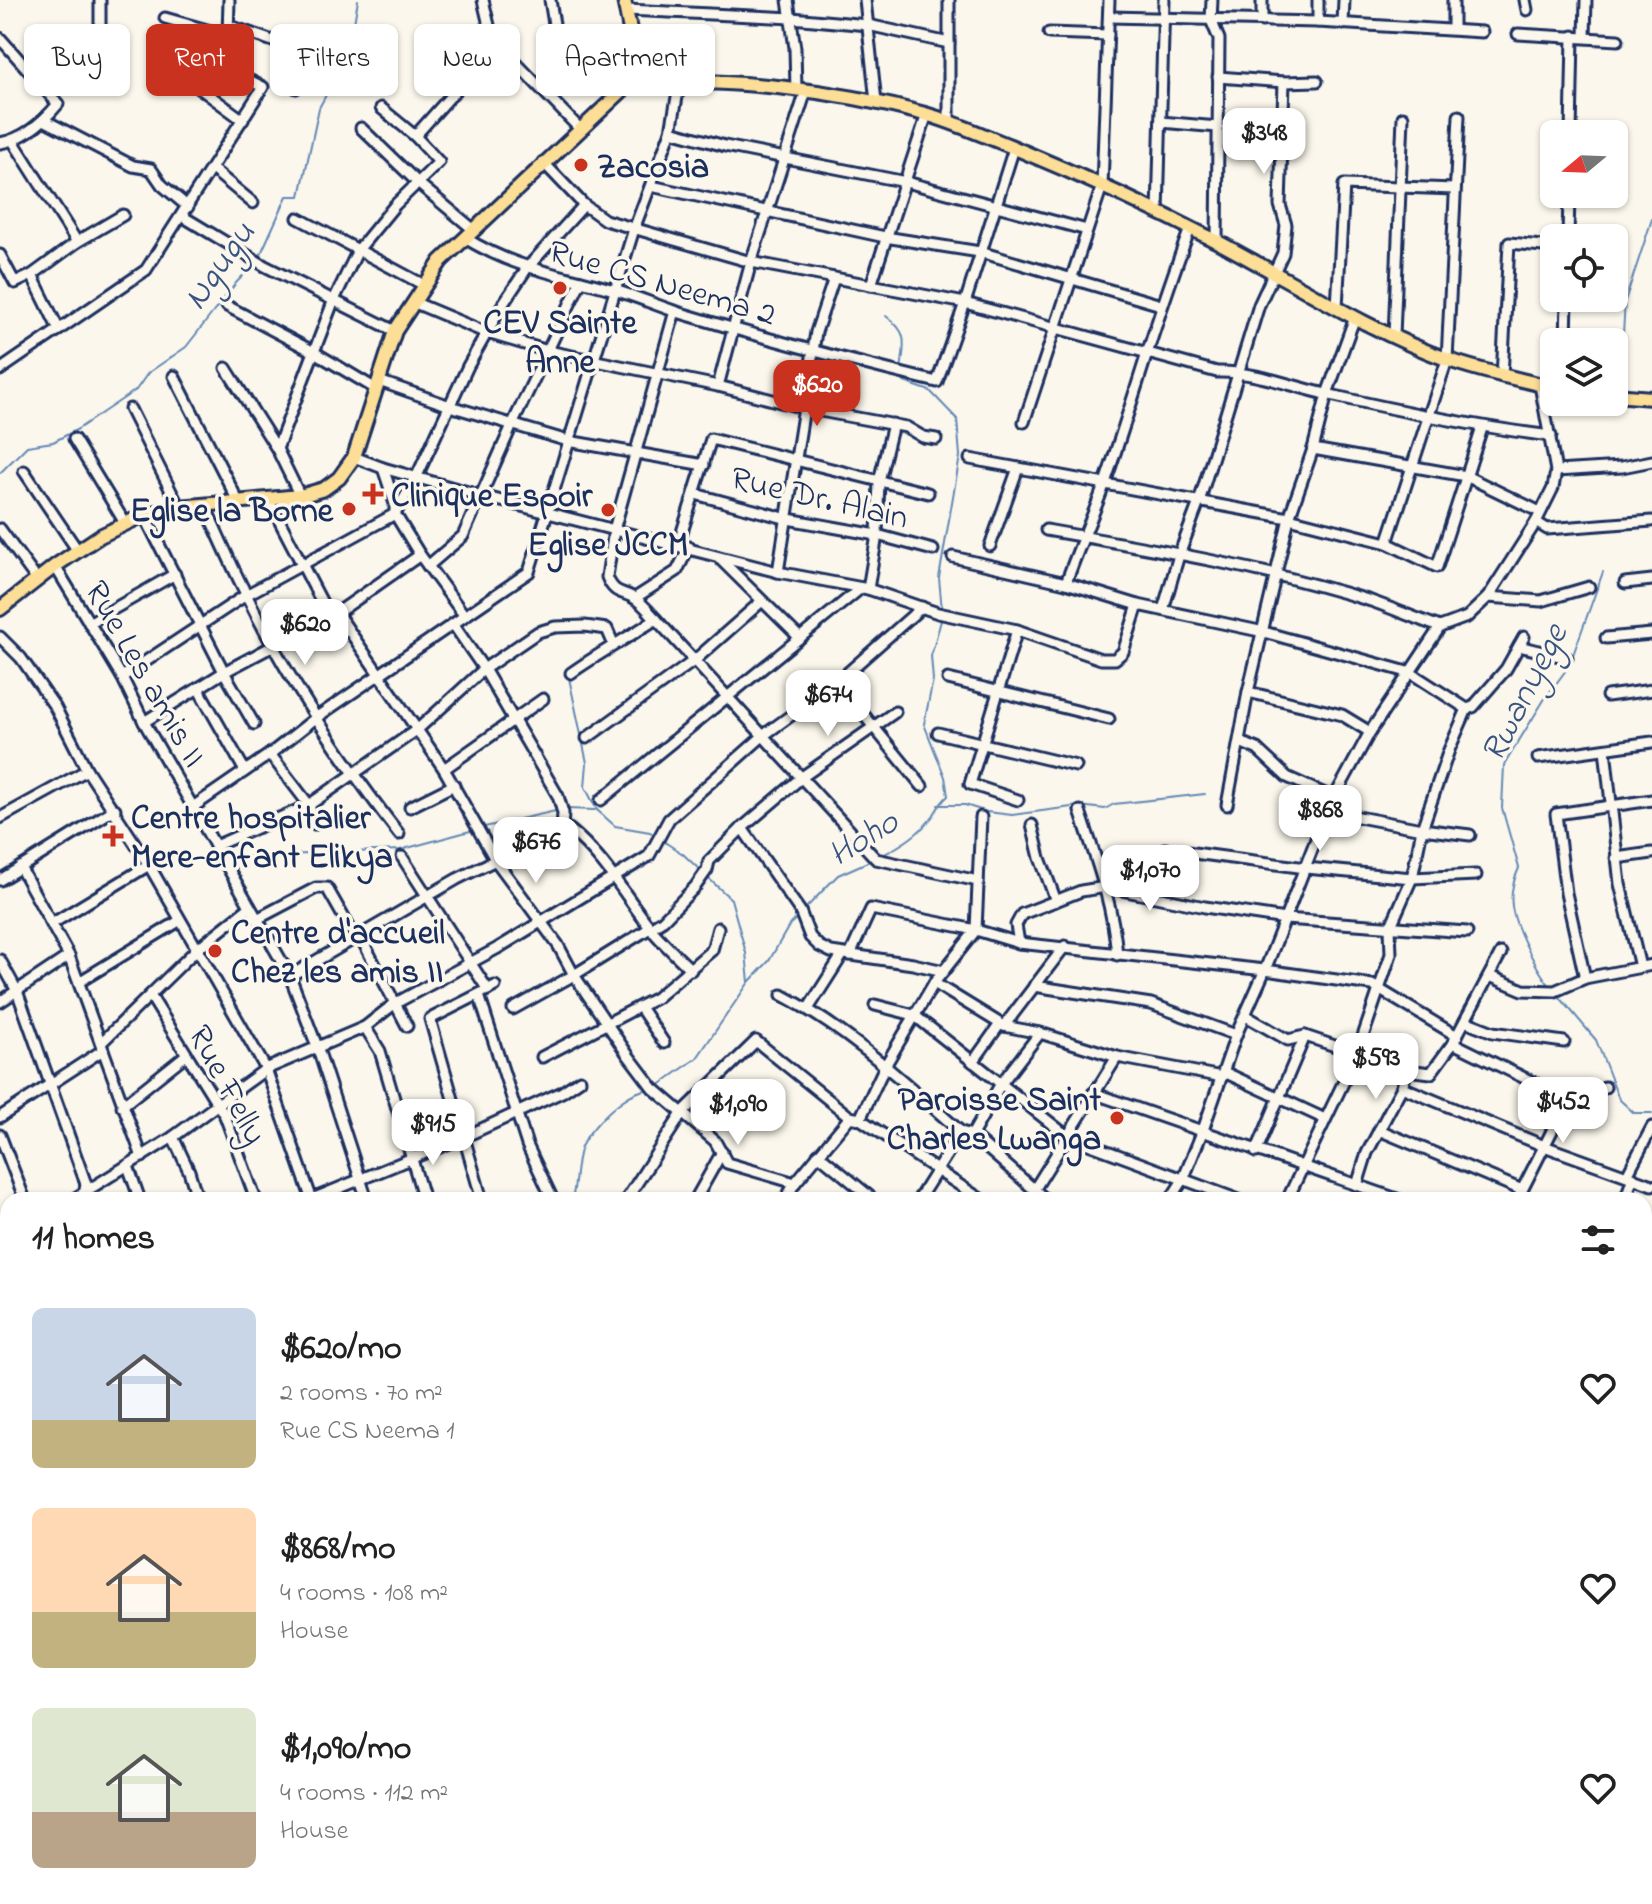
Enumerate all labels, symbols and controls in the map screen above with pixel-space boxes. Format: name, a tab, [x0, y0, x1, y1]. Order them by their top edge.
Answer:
chip: Buy	[24, 24, 130, 96]
chip: Rent	[146, 24, 254, 96]
chip: Filters	[270, 24, 398, 96]
chip: New	[414, 24, 520, 96]
chip: Apartment	[536, 24, 715, 96]
pin: $348	[1217, 108, 1311, 176]
text: $348	[1241, 115, 1287, 153]
north arrow	[1540, 120, 1628, 208]
map controls	[1540, 120, 1628, 416]
place label: Zacosia	[597, 144, 709, 194]
marker: Zacosia	[572, 156, 590, 174]
water label: Ngugu	[171, 211, 270, 322]
button: locate	[1540, 224, 1628, 312]
street label: Rue CS Neema 2	[542, 229, 781, 341]
marker: CEV Sainte Anne	[551, 279, 569, 297]
place label: CEV Sainte Anne	[483, 300, 638, 389]
button: layers	[1540, 328, 1628, 416]
pin: $620	[770, 360, 864, 428]
text: $620	[791, 367, 843, 405]
street label: Rue Dr. Alain	[725, 455, 913, 545]
place label: Clinique Espoir	[391, 473, 594, 523]
marker: Clinique Espoir	[362, 483, 384, 505]
place label: Eglise la Borne	[130, 488, 334, 539]
marker: Eglise la Borne	[340, 500, 358, 518]
marker: Eglise JCCM	[599, 501, 617, 519]
place label: Eglise JCCM	[528, 522, 688, 573]
street label: Rue Les amis II	[70, 572, 217, 778]
pin: $620	[258, 599, 352, 667]
text: $620	[279, 606, 331, 644]
water label: Rwanyege	[1469, 614, 1584, 773]
pin: $674	[781, 670, 875, 738]
text: $674	[804, 677, 852, 715]
pin: $868	[1273, 785, 1367, 853]
text: $868	[1297, 792, 1343, 830]
place label: Centre hospitalier Mere-enfant Elikya	[131, 795, 393, 885]
water label: Hoho	[819, 797, 911, 882]
pin: $676	[489, 817, 583, 885]
text: $676	[511, 824, 561, 862]
marker: Centre hospitalier Mere-enfant Elikya	[102, 825, 124, 847]
pin: $1,070	[1085, 845, 1215, 913]
text: $1,070	[1119, 852, 1181, 890]
place label: Centre d'accueil Chez les amis II	[231, 910, 445, 999]
marker: Centre d'accueil Chez les amis II	[206, 942, 224, 960]
street label: Rue Felly	[173, 1017, 278, 1155]
pin: $593	[1329, 1033, 1423, 1101]
text: $593	[1351, 1040, 1401, 1078]
place label: Paroisse Saint Charles Lwanga	[887, 1077, 1102, 1167]
pin: $452	[1516, 1077, 1610, 1145]
pin: $1,090	[673, 1079, 803, 1147]
text: $452	[1536, 1084, 1590, 1122]
text: $1,090	[709, 1086, 767, 1124]
pin: $915	[386, 1099, 480, 1167]
text: $915	[410, 1106, 456, 1144]
marker: Paroisse Saint Charles Lwanga	[1108, 1109, 1126, 1127]
text: 11 homes	[32, 1215, 155, 1265]
icon: filters	[1576, 1218, 1620, 1262]
text: $620/mo	[280, 1325, 402, 1375]
icon: home	[96, 1340, 192, 1436]
icon: heart	[1576, 1366, 1620, 1410]
text: 2 rooms · 70 m²	[280, 1375, 443, 1413]
text: Rue CS Neema 1	[280, 1413, 455, 1451]
text: $868/mo	[280, 1525, 396, 1575]
icon: home	[96, 1540, 192, 1636]
icon: heart	[1576, 1566, 1620, 1610]
text: 4 rooms · 108 m²	[280, 1575, 448, 1613]
text: House	[280, 1613, 348, 1651]
text: $1,090/mo	[280, 1725, 411, 1775]
icon: home	[96, 1740, 192, 1836]
icon: heart	[1576, 1766, 1620, 1810]
text: 4 rooms · 112 m²	[280, 1775, 448, 1813]
text: House	[280, 1813, 348, 1851]

